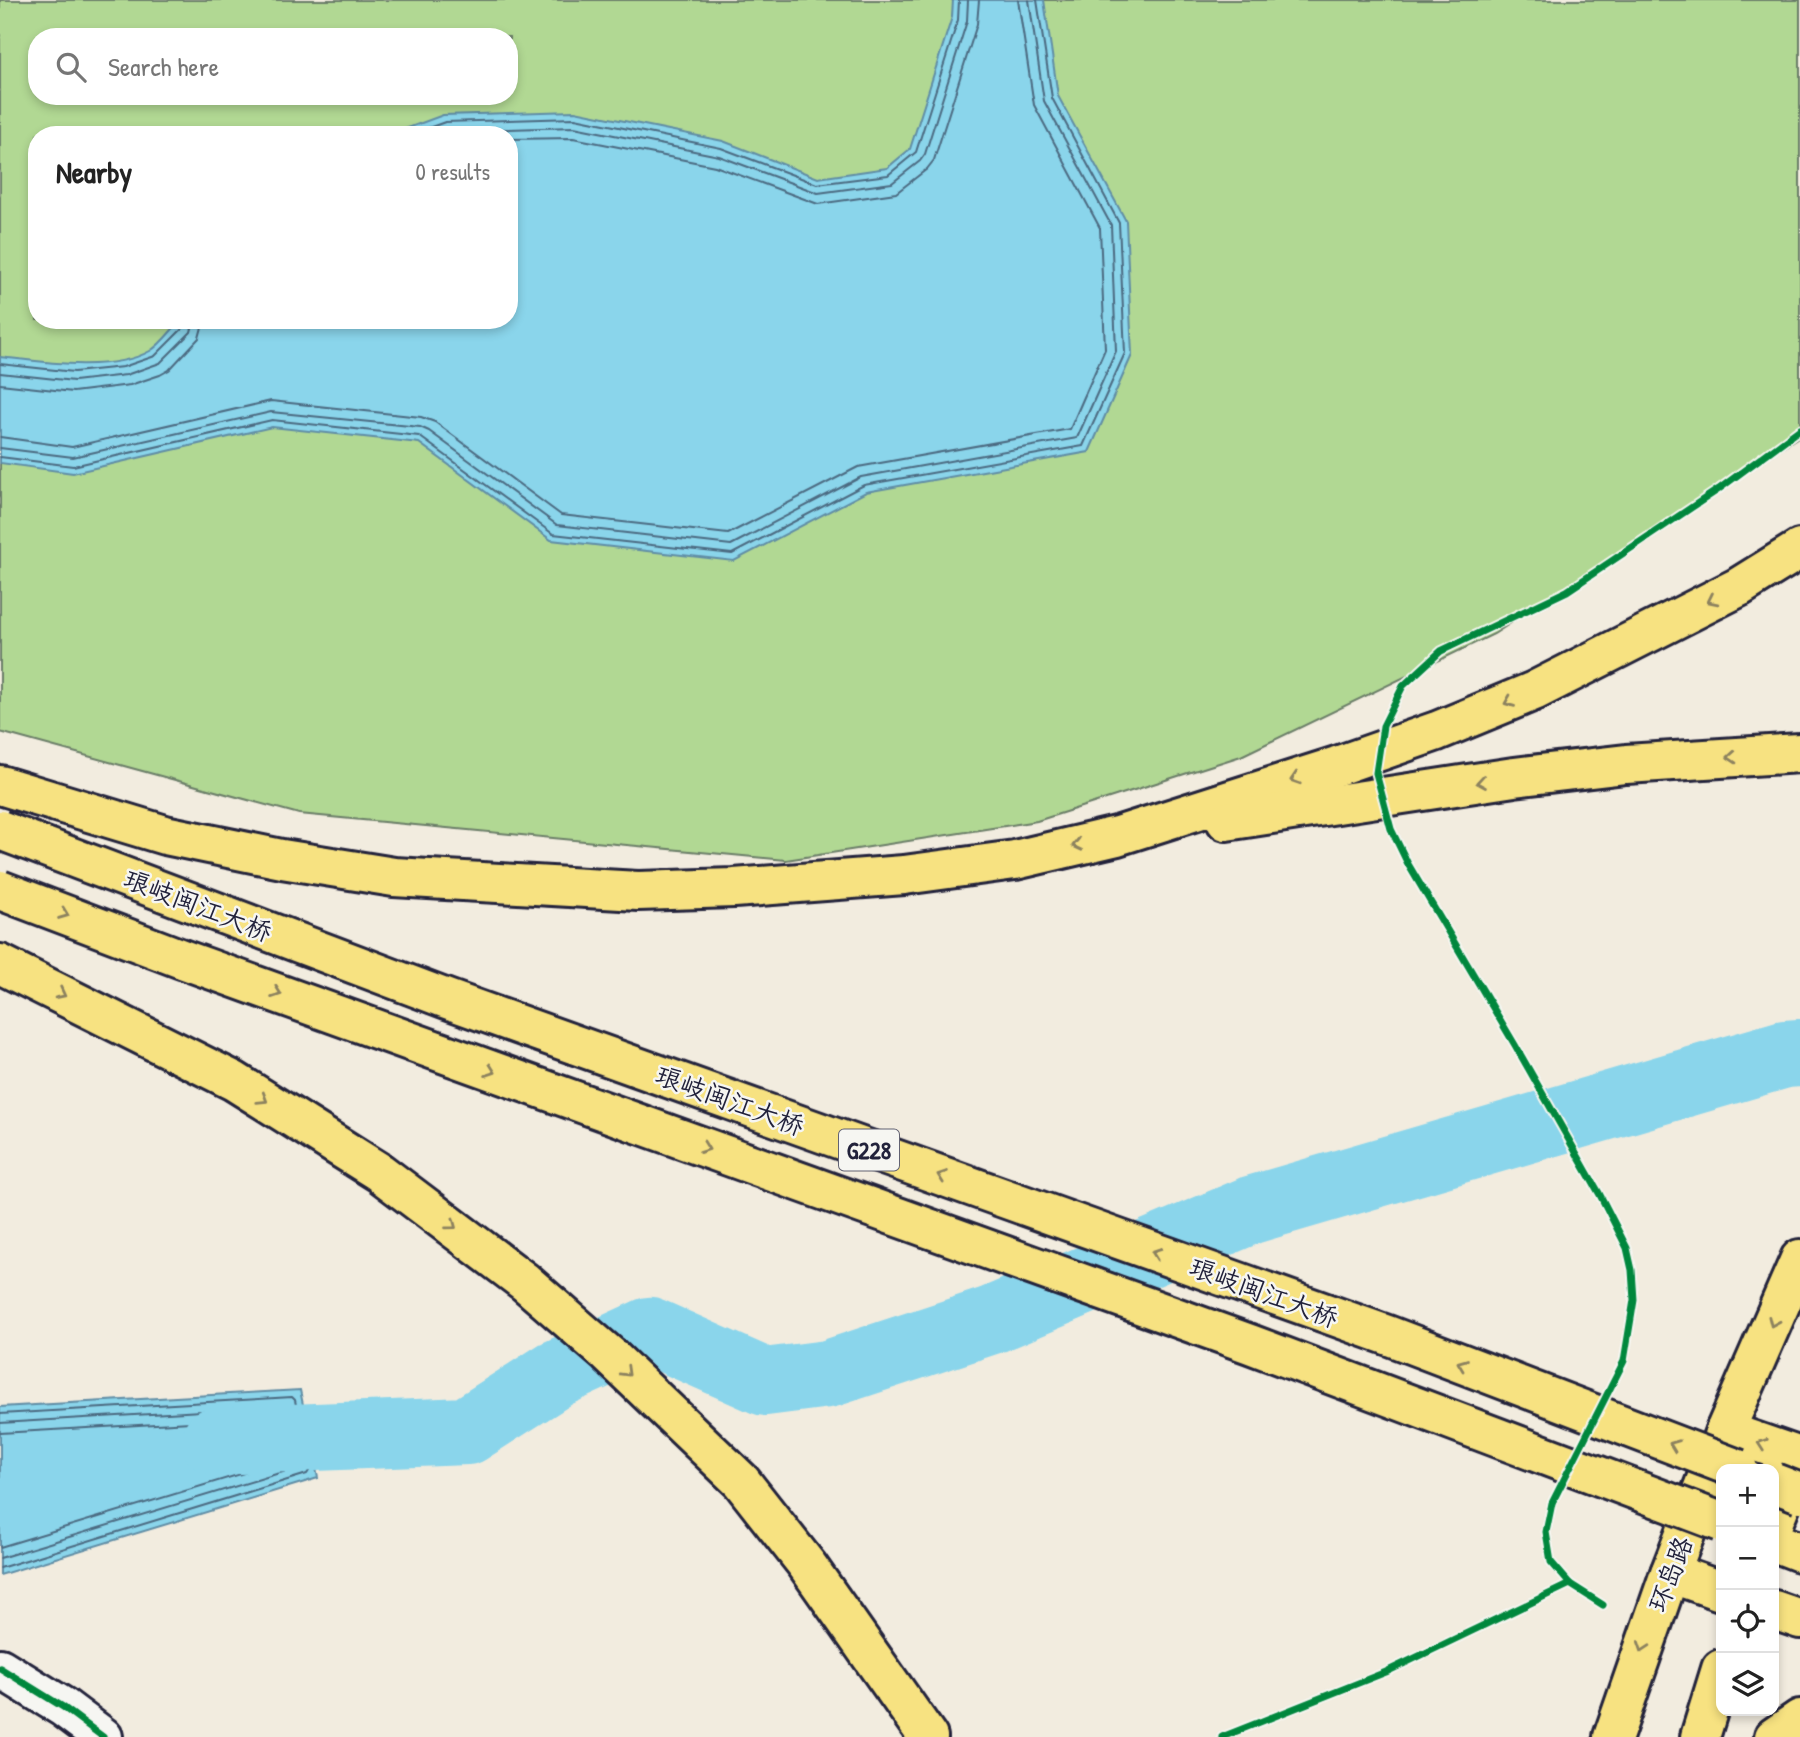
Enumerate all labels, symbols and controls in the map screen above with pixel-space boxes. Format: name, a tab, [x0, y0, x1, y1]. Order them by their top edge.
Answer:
search box	[28, 28, 518, 105]
icon: search	[52, 48, 90, 86]
text: Search here	[108, 49, 219, 84]
text: Nearby	[56, 152, 132, 192]
text: 0 results	[415, 156, 490, 187]
one-way arrow	[1707, 592, 1719, 606]
one-way arrow	[1503, 693, 1515, 707]
one-way arrow	[1726, 749, 1737, 764]
one-way arrow	[1289, 771, 1301, 786]
one-way arrow	[1475, 774, 1487, 789]
one-way arrow	[1071, 837, 1083, 852]
street label: 琅岐闽江大桥	[119, 861, 277, 949]
one-way arrow	[57, 906, 69, 920]
one-way arrow	[54, 985, 66, 999]
one-way arrow	[270, 985, 282, 999]
street label: 琅岐闽江大桥	[651, 1057, 809, 1143]
one-way arrow	[484, 1062, 496, 1076]
one-way arrow	[255, 1091, 268, 1104]
road number: G228	[839, 1130, 899, 1170]
one-way arrow	[698, 1139, 710, 1153]
one-way arrow	[936, 1170, 948, 1184]
one-way arrow	[444, 1217, 457, 1230]
one-way arrow	[1150, 1247, 1162, 1261]
street label: 琅岐闽江大桥	[1185, 1249, 1343, 1335]
one-way arrow	[1767, 1314, 1781, 1327]
one-way arrow	[1456, 1358, 1468, 1372]
one-way arrow	[618, 1363, 631, 1376]
one-way arrow	[1757, 1438, 1769, 1452]
one-way arrow	[1669, 1439, 1681, 1453]
map controls	[1716, 1464, 1779, 1716]
button: +	[1716, 1464, 1779, 1527]
button: −	[1716, 1527, 1779, 1590]
street label: 环岛路	[1640, 1531, 1700, 1617]
button: locate	[1716, 1590, 1779, 1653]
one-way arrow	[1637, 1640, 1651, 1652]
button: layers	[1716, 1653, 1779, 1716]

